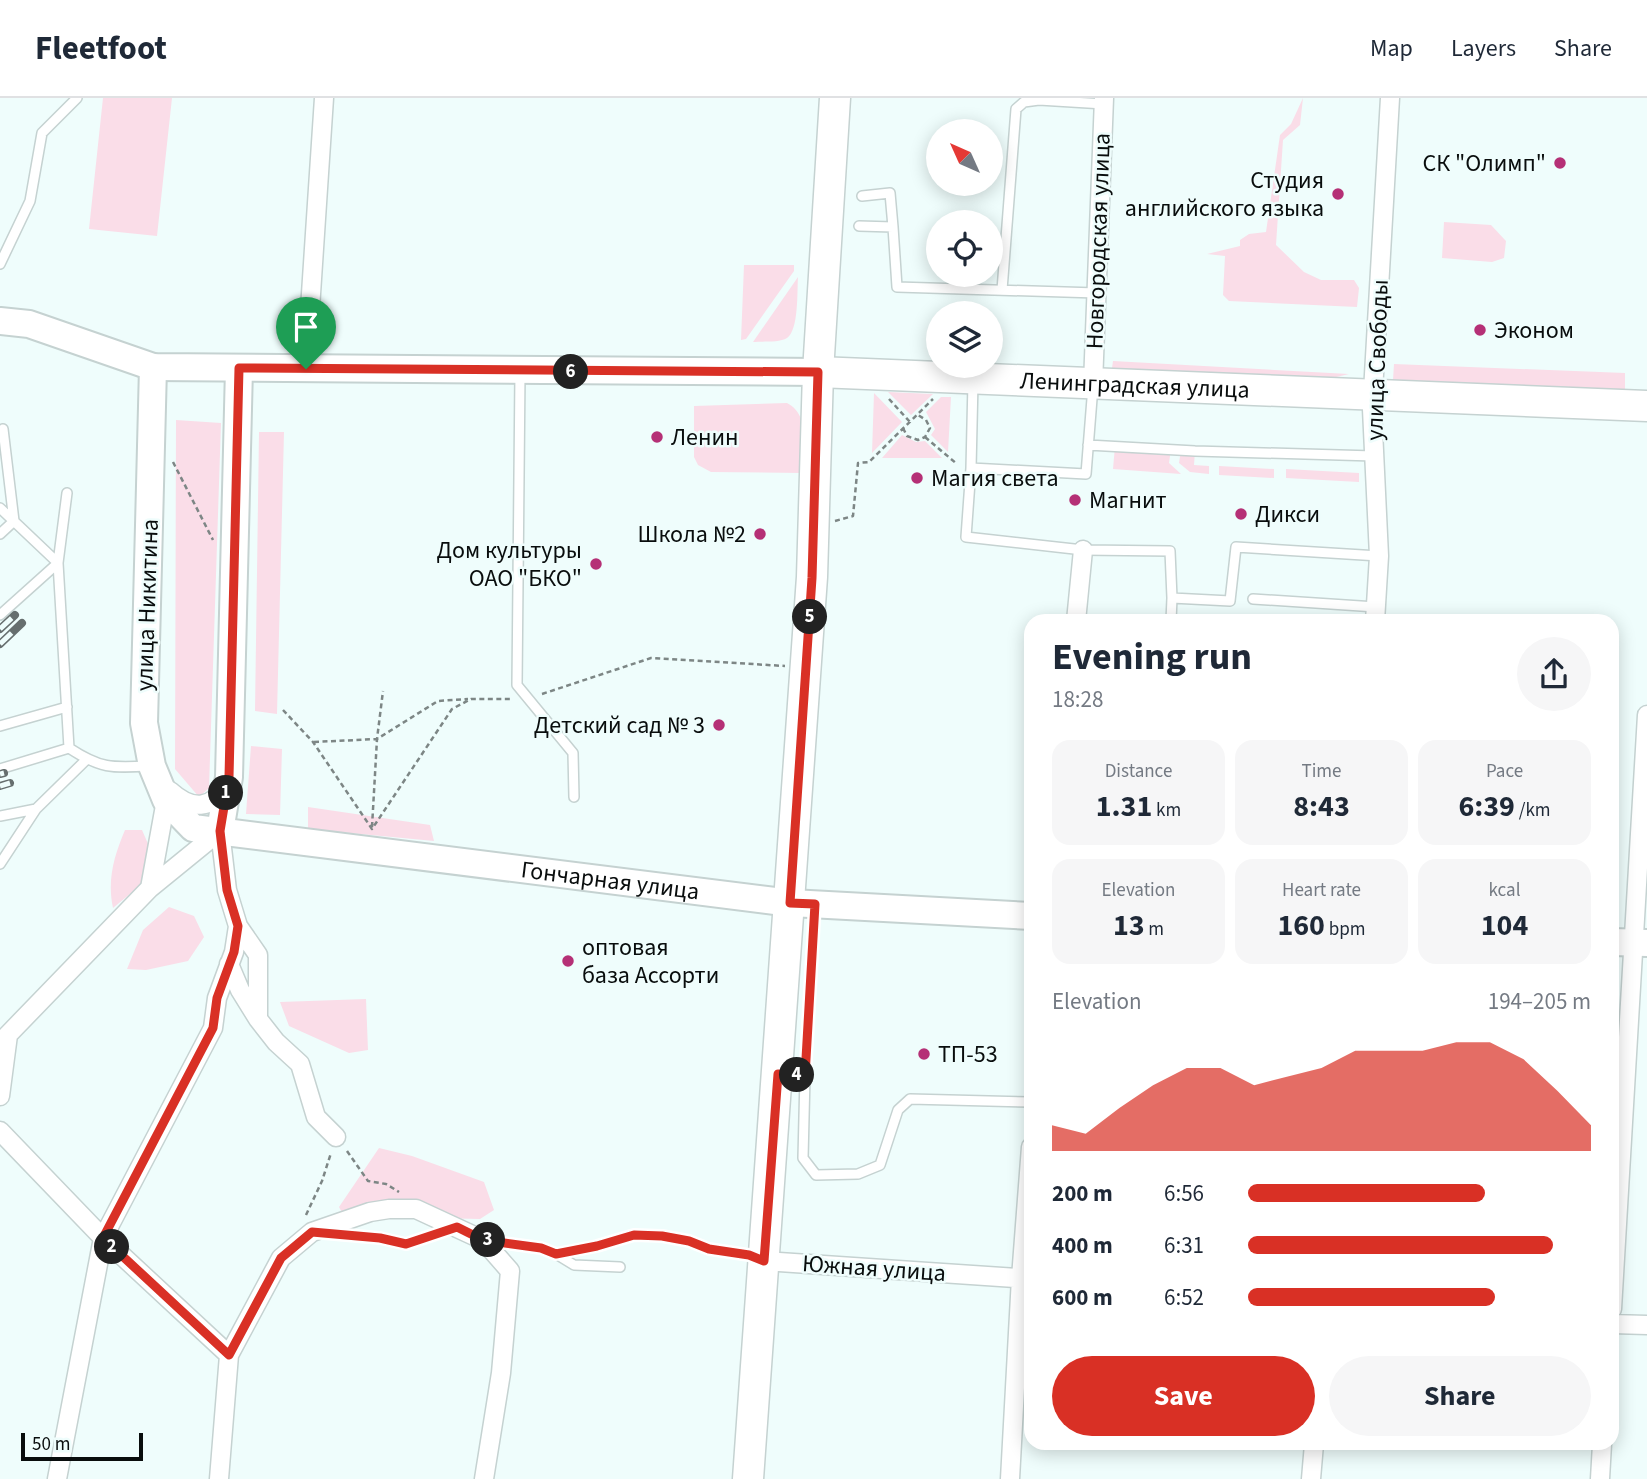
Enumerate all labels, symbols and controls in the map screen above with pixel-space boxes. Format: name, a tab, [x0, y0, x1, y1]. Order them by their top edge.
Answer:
text: Fleetfoot	[35, 25, 167, 72]
text: Map	[1370, 31, 1413, 66]
text: Layers	[1451, 31, 1516, 66]
text: Share	[1554, 31, 1612, 66]
north arrow	[926, 119, 1003, 196]
map controls	[926, 119, 1003, 378]
street label: Новгородская улица	[1077, 132, 1120, 350]
place label: СК "Олимп"	[1423, 146, 1546, 181]
marker: СК "Олимп"	[1552, 155, 1568, 171]
place label: Студия английского языка	[1125, 163, 1324, 226]
marker: Студия английского языка	[1330, 186, 1346, 202]
button: locate	[926, 210, 1003, 287]
street label: улица Свободы	[1357, 279, 1398, 441]
pin	[276, 297, 336, 369]
button: layers	[926, 301, 1003, 378]
icon: arrive	[287, 308, 325, 346]
place label: Эконом	[1494, 313, 1574, 348]
marker: Эконом	[1472, 322, 1488, 338]
pin: 6	[554, 354, 588, 390]
text: 6	[565, 358, 576, 385]
street label: Ленинградская улица	[1019, 363, 1250, 408]
place label: Ленин	[671, 420, 739, 455]
marker: Ленин	[649, 429, 665, 445]
place label: Магия света	[931, 461, 1059, 496]
marker: Магия света	[909, 470, 925, 486]
place label: Магнит	[1089, 483, 1167, 518]
marker: Магнит	[1067, 492, 1083, 508]
place label: Дикси	[1255, 497, 1320, 532]
marker: Дикси	[1233, 506, 1249, 522]
place label: Школа №2	[637, 517, 746, 552]
street label: улица Никитина	[127, 518, 168, 692]
marker: Школа №2	[752, 526, 768, 542]
place label: Дом культуры ОАО "БКО"	[436, 533, 582, 596]
marker: Дом культуры ОАО "БКО"	[588, 556, 604, 572]
pin: 5	[792, 600, 828, 634]
text: 5	[804, 603, 815, 630]
text: Evening run	[1052, 630, 1252, 684]
button: share	[1517, 637, 1591, 711]
text: 18:28	[1052, 683, 1103, 716]
place label: Детский сад № 3	[534, 708, 705, 743]
marker: Детский сад № 3	[711, 717, 727, 733]
text: Distance	[1105, 758, 1172, 785]
text: Time	[1301, 758, 1342, 785]
text: Pace	[1486, 758, 1523, 785]
pin: 1	[208, 776, 244, 810]
text: 1	[220, 779, 231, 806]
text: 1.31	[1096, 785, 1152, 828]
text: 8:43	[1293, 785, 1350, 828]
text: 6:39	[1458, 785, 1515, 828]
text: km	[1152, 797, 1181, 824]
text: /km	[1515, 797, 1551, 824]
street label: Гончарная улица	[519, 852, 701, 909]
text: Elevation	[1102, 877, 1175, 904]
text: Heart rate	[1282, 877, 1361, 904]
text: kcal	[1489, 877, 1520, 904]
text: 13	[1113, 904, 1145, 947]
text: 160	[1277, 904, 1325, 947]
text: 104	[1481, 904, 1528, 947]
text: m	[1145, 916, 1164, 943]
text: bpm	[1325, 916, 1366, 943]
place label: оптовая база Ассорти	[582, 930, 719, 993]
marker: оптовая база Ассорти	[560, 953, 576, 969]
text: Elevation	[1052, 985, 1142, 1018]
text: 194–205 m	[1488, 985, 1591, 1018]
place label: ТП-53	[938, 1037, 998, 1072]
marker: ТП-53	[916, 1046, 932, 1062]
pin: 4	[780, 1058, 814, 1093]
text: 4	[791, 1061, 802, 1088]
text: 200 m	[1052, 1177, 1113, 1210]
text: 6:56	[1164, 1177, 1204, 1210]
pin: 3	[470, 1222, 505, 1258]
text: 3	[482, 1226, 493, 1253]
text: 400 m	[1052, 1229, 1113, 1262]
text: 6:31	[1164, 1229, 1204, 1262]
pin: 2	[94, 1230, 130, 1264]
text: 2	[106, 1233, 117, 1260]
street label: Южная улица	[801, 1246, 947, 1291]
text: 600 m	[1052, 1281, 1113, 1314]
text: 6:52	[1164, 1281, 1204, 1314]
button: Save	[1052, 1356, 1315, 1436]
button: Share	[1329, 1356, 1591, 1436]
scale bar	[21, 1430, 144, 1462]
text: 50 m	[32, 1431, 70, 1458]

